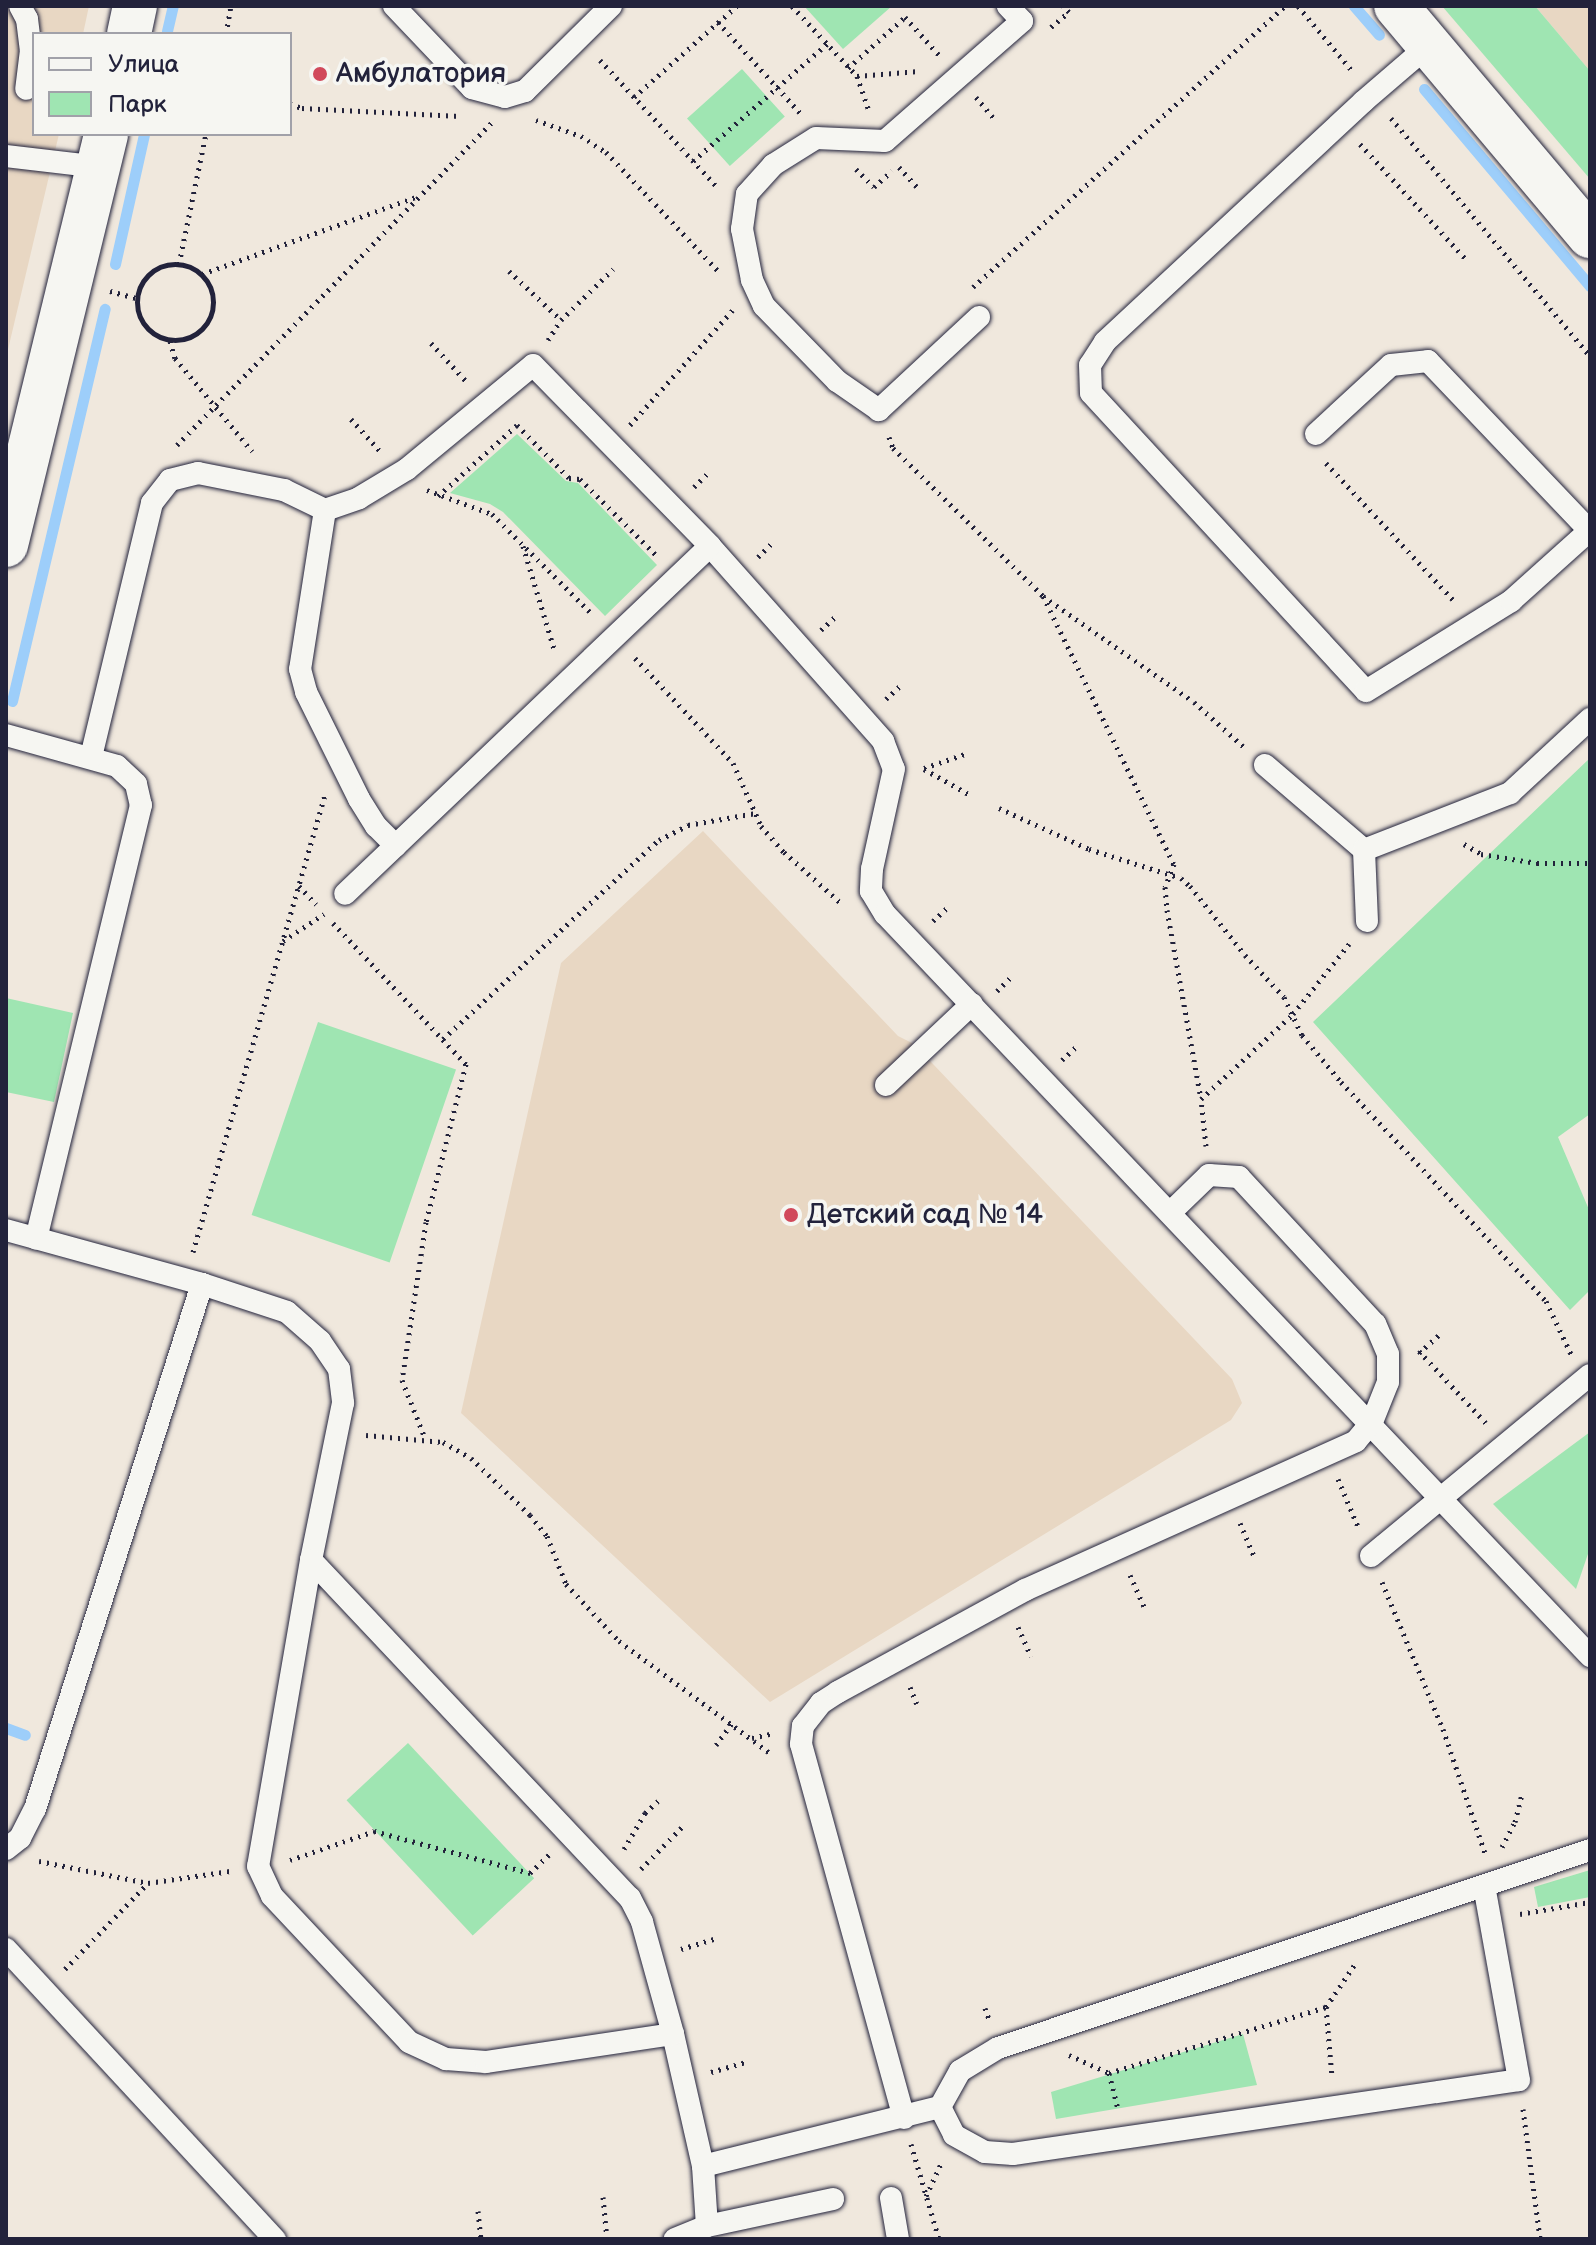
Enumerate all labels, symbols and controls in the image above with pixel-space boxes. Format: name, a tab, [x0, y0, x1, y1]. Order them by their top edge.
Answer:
legend	[32, 32, 292, 136]
text: Улица	[108, 50, 179, 79]
place label: Амбулатория	[336, 57, 506, 91]
marker: Амбулатория	[311, 65, 329, 83]
text: Парк	[108, 90, 166, 119]
place label: Детский сад № 14	[807, 1198, 1043, 1232]
marker: Детский сад № 14	[782, 1206, 800, 1224]

